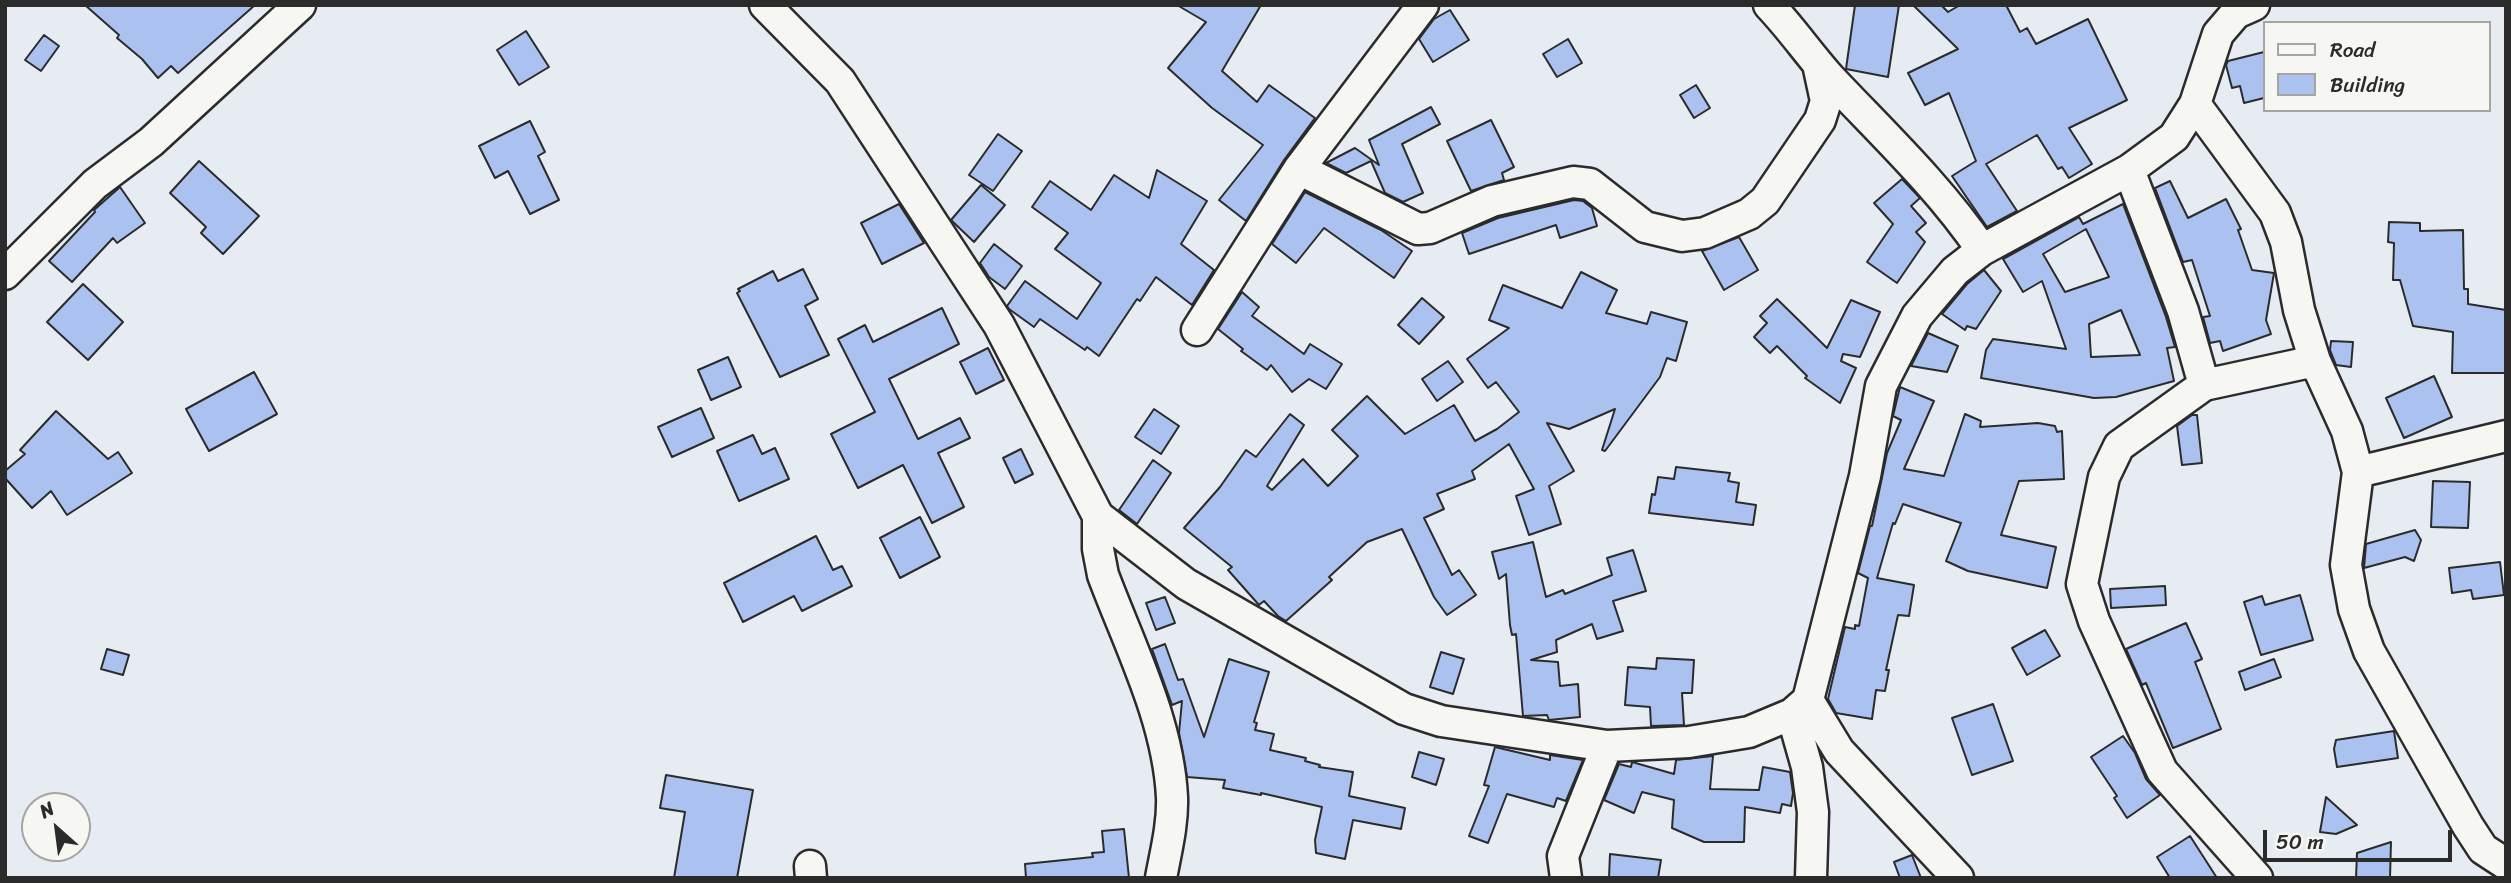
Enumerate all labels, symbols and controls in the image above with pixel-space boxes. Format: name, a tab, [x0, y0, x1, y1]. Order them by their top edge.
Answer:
legend	[2262, 21, 2490, 112]
text: Road	[2330, 31, 2375, 69]
text: Building	[2330, 66, 2405, 104]
north arrow	[21, 792, 91, 862]
text: N	[33, 792, 60, 827]
scale bar	[2266, 816, 2455, 860]
text: 50 m	[2276, 823, 2324, 861]

